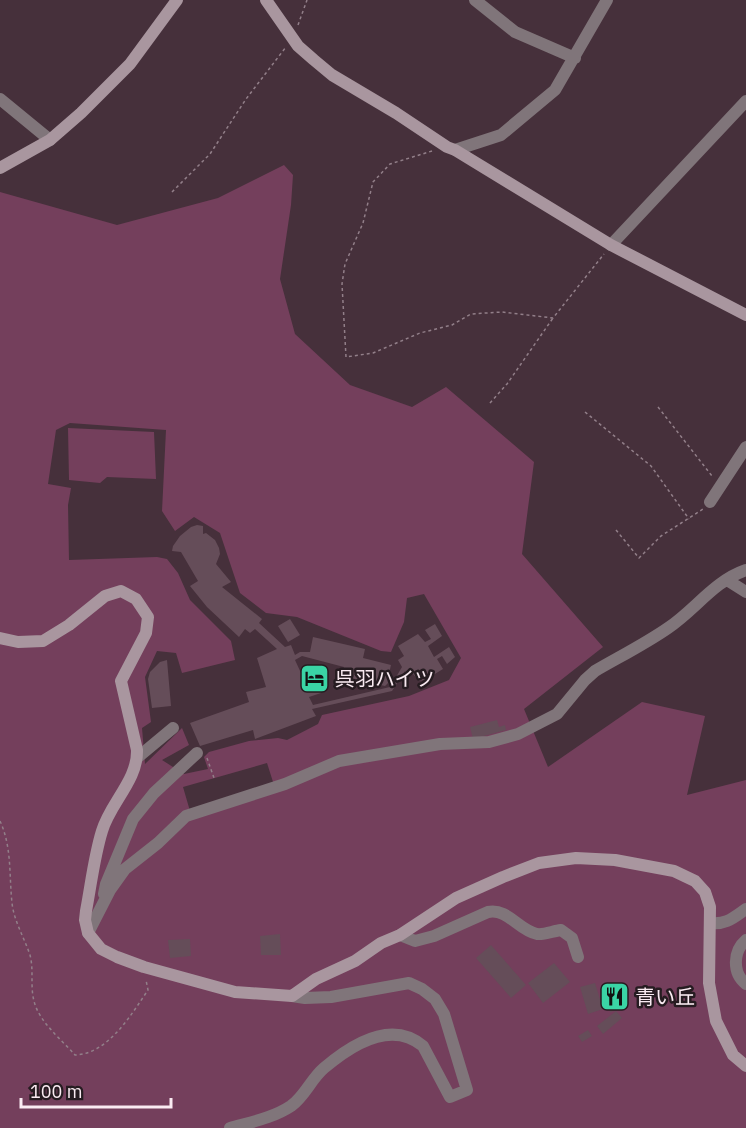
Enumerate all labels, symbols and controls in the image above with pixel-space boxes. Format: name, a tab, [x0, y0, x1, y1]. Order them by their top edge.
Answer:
hotel icon: 呉羽ハイツ	[298, 663, 330, 695]
place label: 呉羽ハイツ	[335, 665, 435, 692]
restaurant icon: 青い丘	[598, 981, 630, 1013]
place label: 青い丘	[635, 983, 695, 1010]
scale bar	[21, 1071, 171, 1109]
text: 100 m	[30, 1080, 82, 1103]

